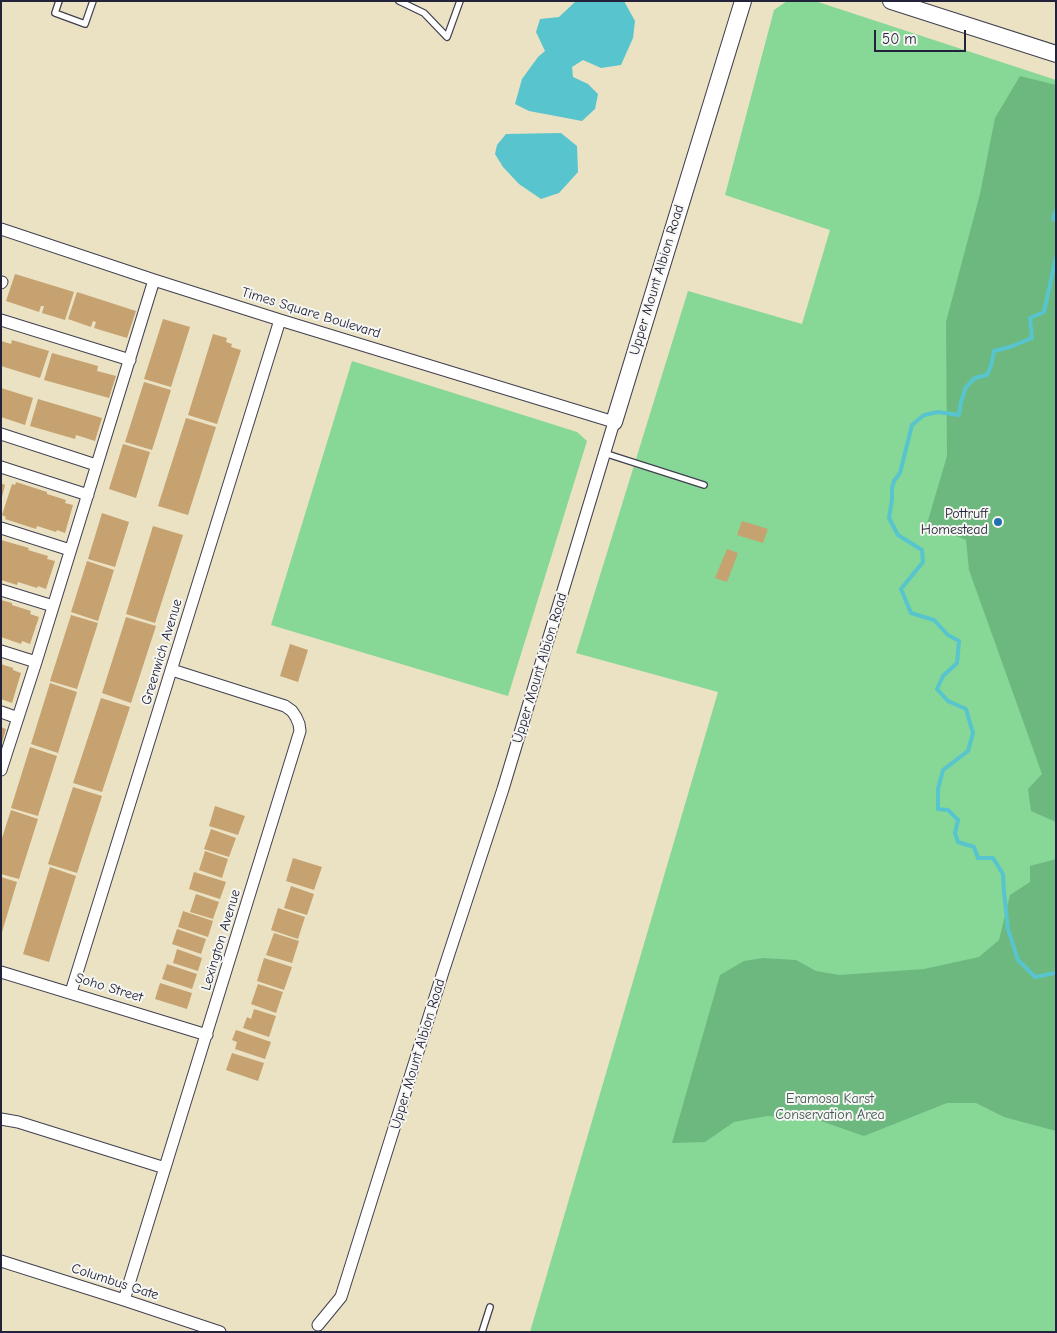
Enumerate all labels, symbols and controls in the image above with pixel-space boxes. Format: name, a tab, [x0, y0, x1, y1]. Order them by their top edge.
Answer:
scale bar	[877, 20, 970, 52]
text: 50 m	[882, 30, 917, 48]
street label: Upper Mount Albion Road	[626, 203, 688, 357]
street label: Times Square Boulevard	[239, 284, 383, 342]
place label: Pottruff Homestead	[921, 506, 988, 538]
marker: Pottruff Homestead	[992, 516, 1004, 528]
street label: Upper Mount Albion Road	[509, 591, 571, 745]
street label: Greenwich Avenue	[138, 597, 186, 707]
street label: Lexington Avenue	[198, 887, 244, 993]
street label: Soho Street	[73, 970, 145, 1006]
street label: Upper Mount Albion Road	[387, 977, 449, 1131]
park label: Eramosa Karst Conservation Area	[775, 1091, 885, 1124]
street label: Columbus Gate	[69, 1260, 161, 1304]

